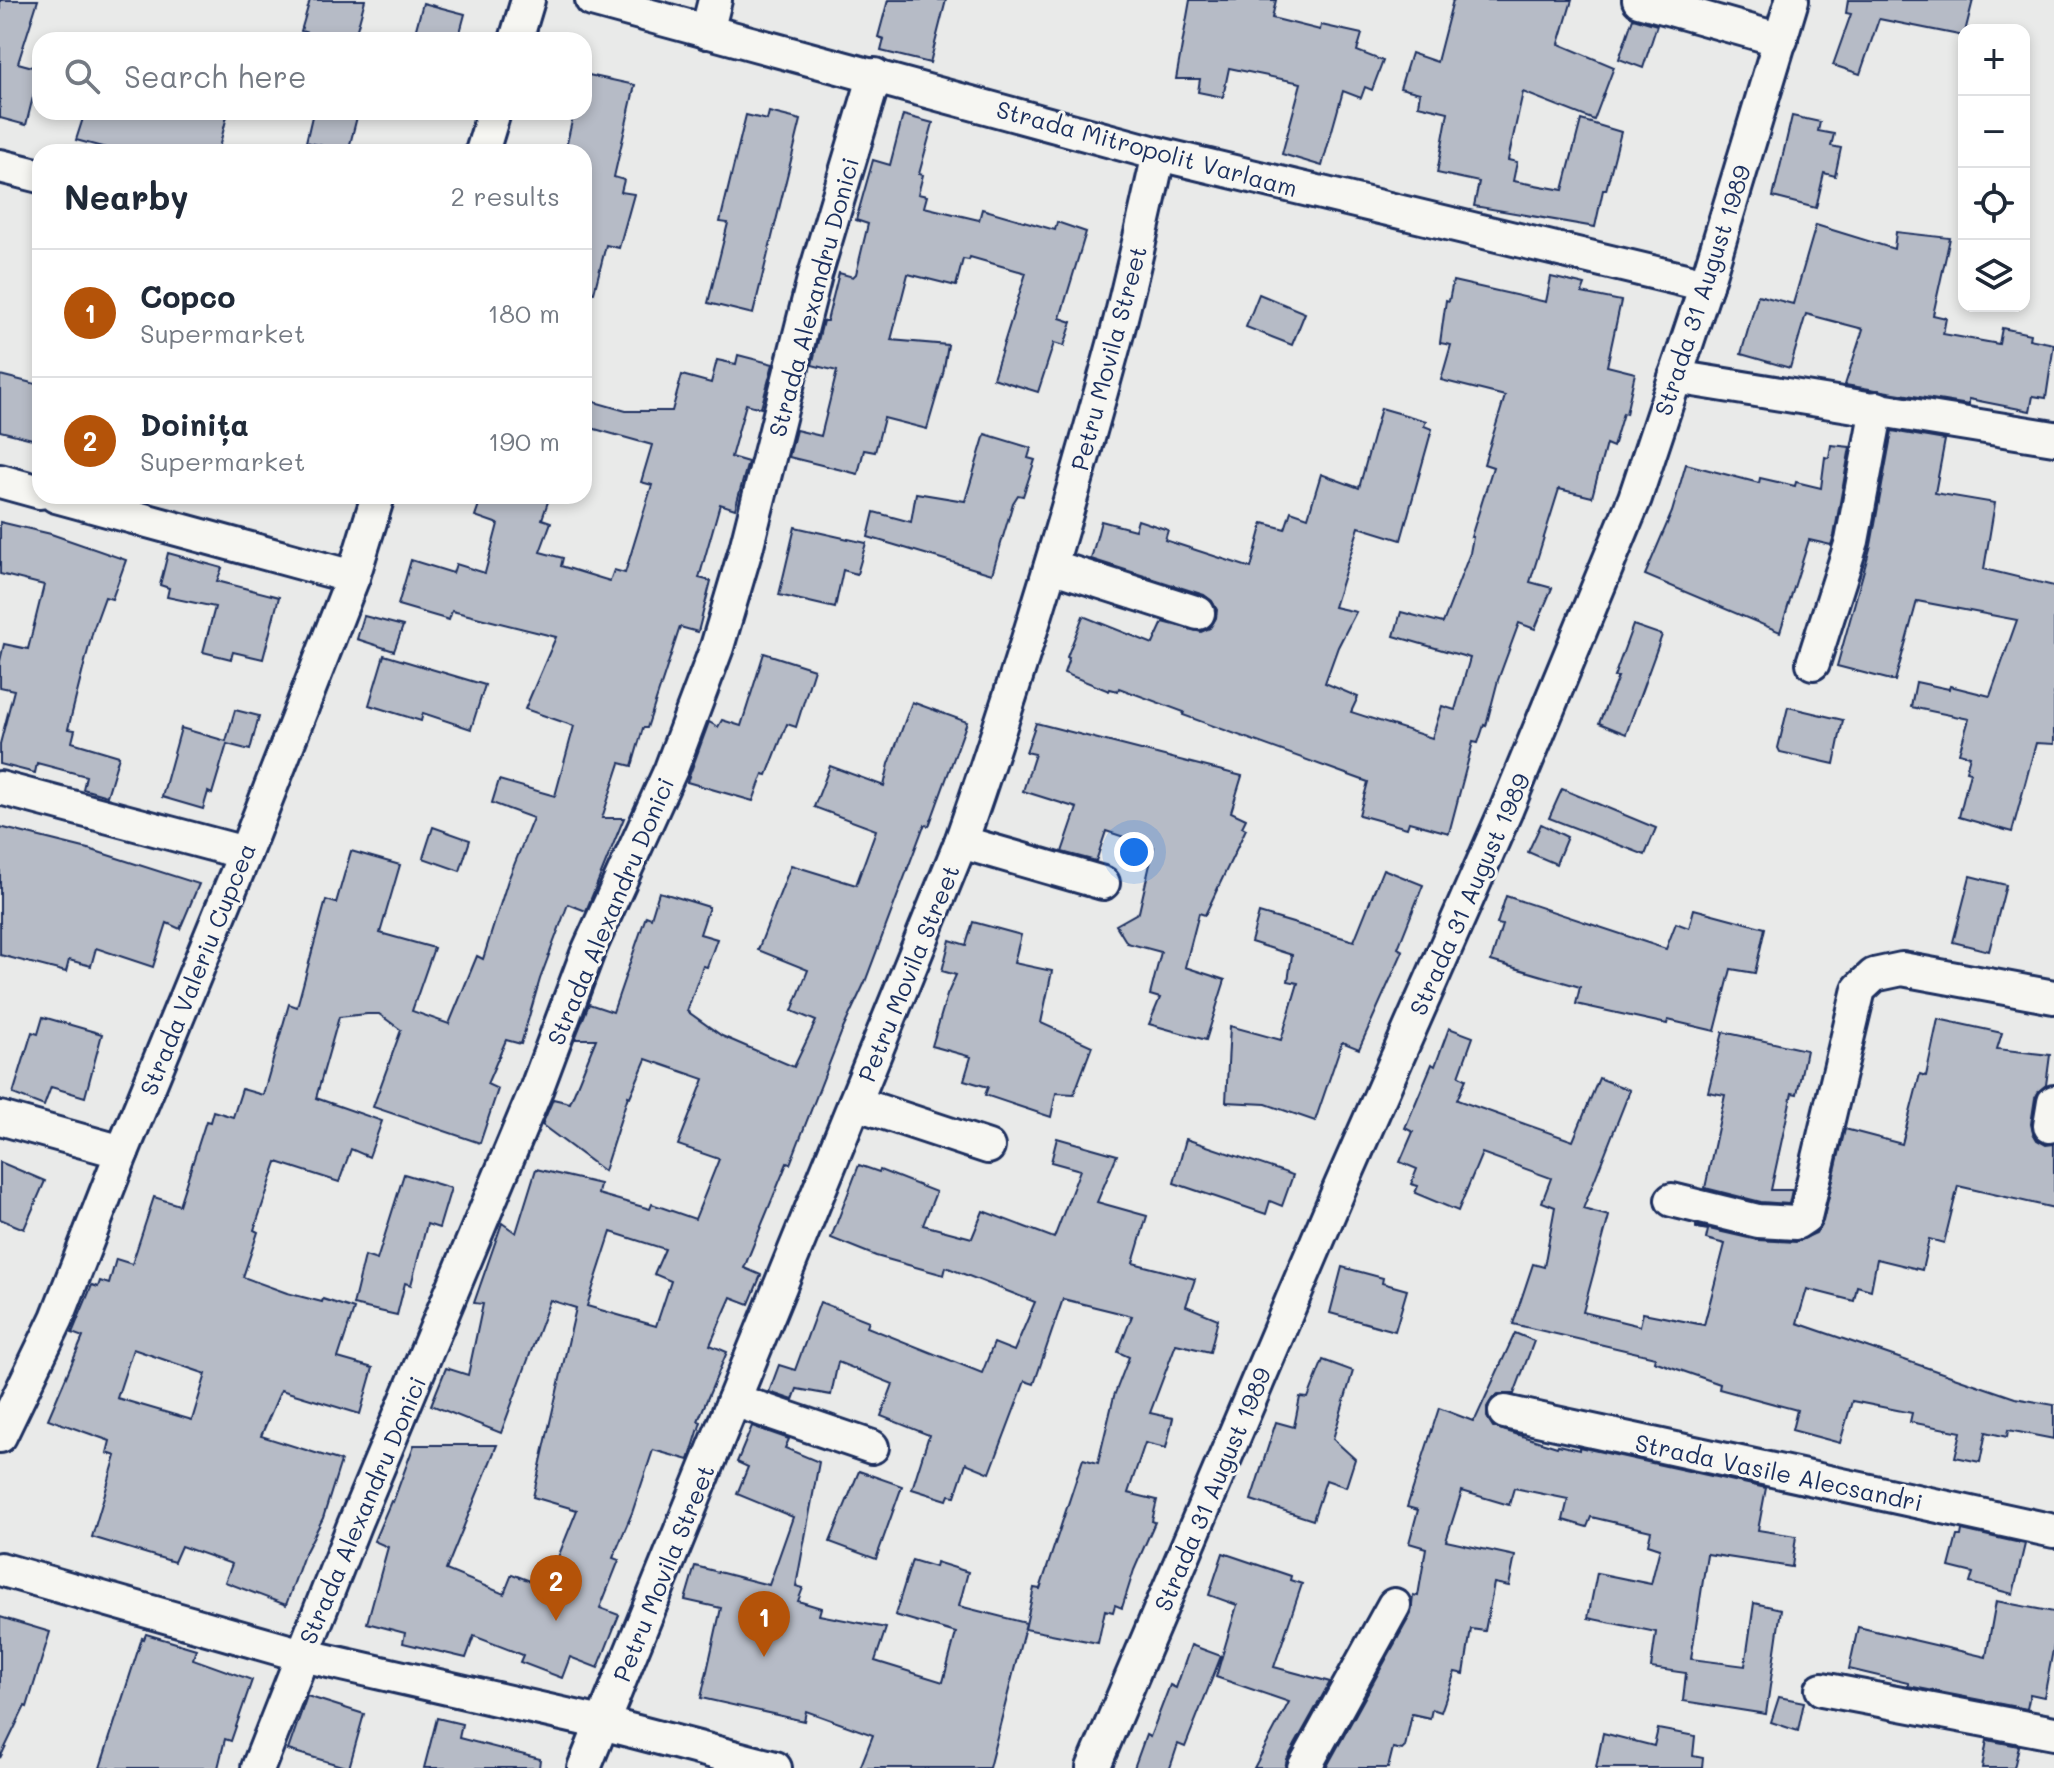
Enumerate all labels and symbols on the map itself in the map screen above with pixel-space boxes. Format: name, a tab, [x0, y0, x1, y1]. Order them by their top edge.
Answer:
street label: Strada Mitropolit Varlaam	[993, 93, 1301, 203]
street label: Strada Alexandru Donici	[761, 154, 865, 440]
street label: Strada 31 August 1989	[1647, 161, 1757, 419]
street label: Petru Movila Street	[1063, 242, 1153, 474]
street label: Strada 31 August 1989	[1402, 768, 1536, 1020]
street label: Strada Alexandru Donici	[540, 772, 680, 1050]
your location	[1114, 832, 1154, 872]
street label: Strada Valeriu Cupcea	[132, 838, 262, 1100]
street label: Petru Movila Street	[850, 860, 966, 1086]
street label: Strada 31 August 1989	[1147, 1362, 1277, 1616]
street label: Strada Alexandru Donici	[292, 1371, 432, 1649]
street label: Strada Vasile Alecsandri	[1632, 1426, 1926, 1518]
street label: Petru Movila Street	[605, 1460, 721, 1686]
pin: 2	[530, 1555, 582, 1621]
pin: 1	[738, 1591, 790, 1657]

